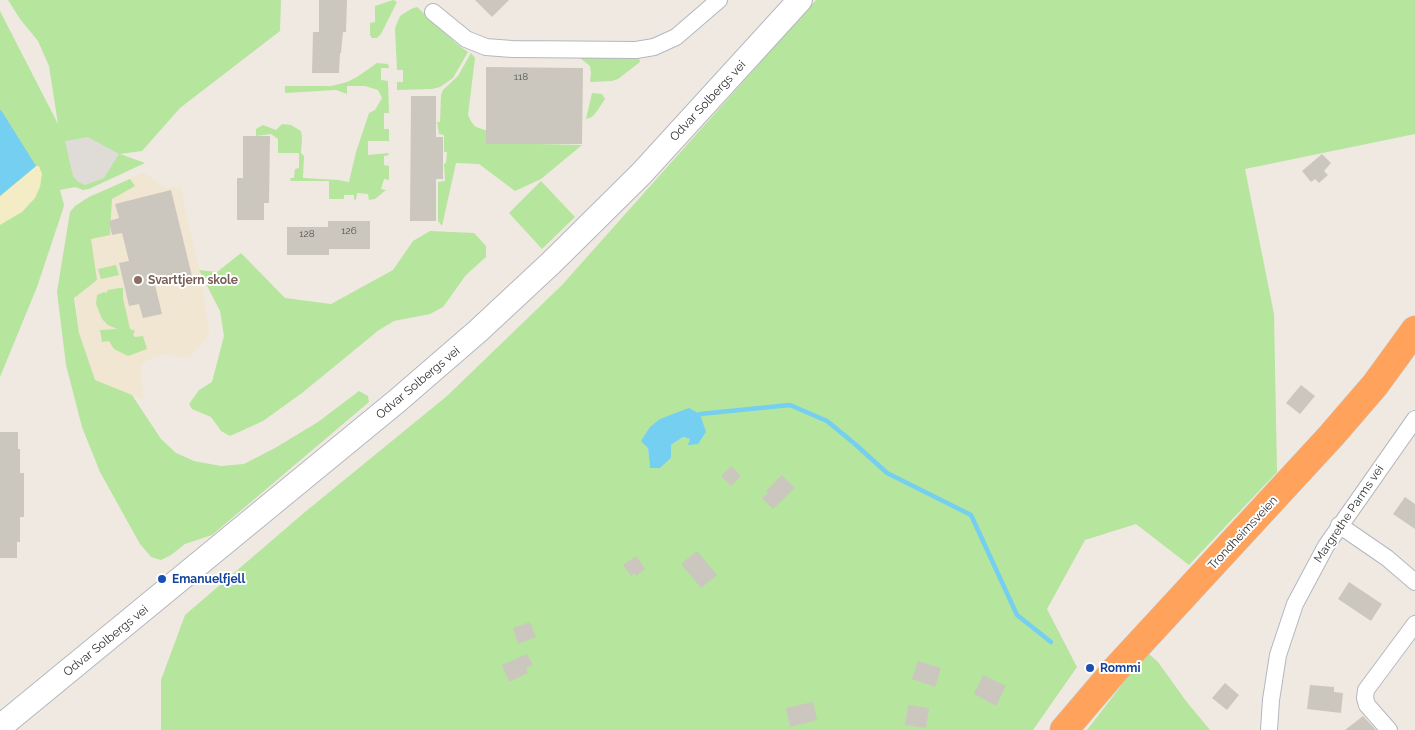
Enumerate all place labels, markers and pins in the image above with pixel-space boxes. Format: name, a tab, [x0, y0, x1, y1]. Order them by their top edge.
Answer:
place label: Svarttjern skole	[148, 273, 238, 287]
marker: Svarttjern skole	[132, 274, 144, 286]
place label: Emanuelfjell	[172, 572, 245, 586]
marker: Emanuelfjell	[156, 573, 168, 585]
place label: Rommi	[1100, 661, 1140, 675]
marker: Rommi	[1084, 662, 1096, 674]

